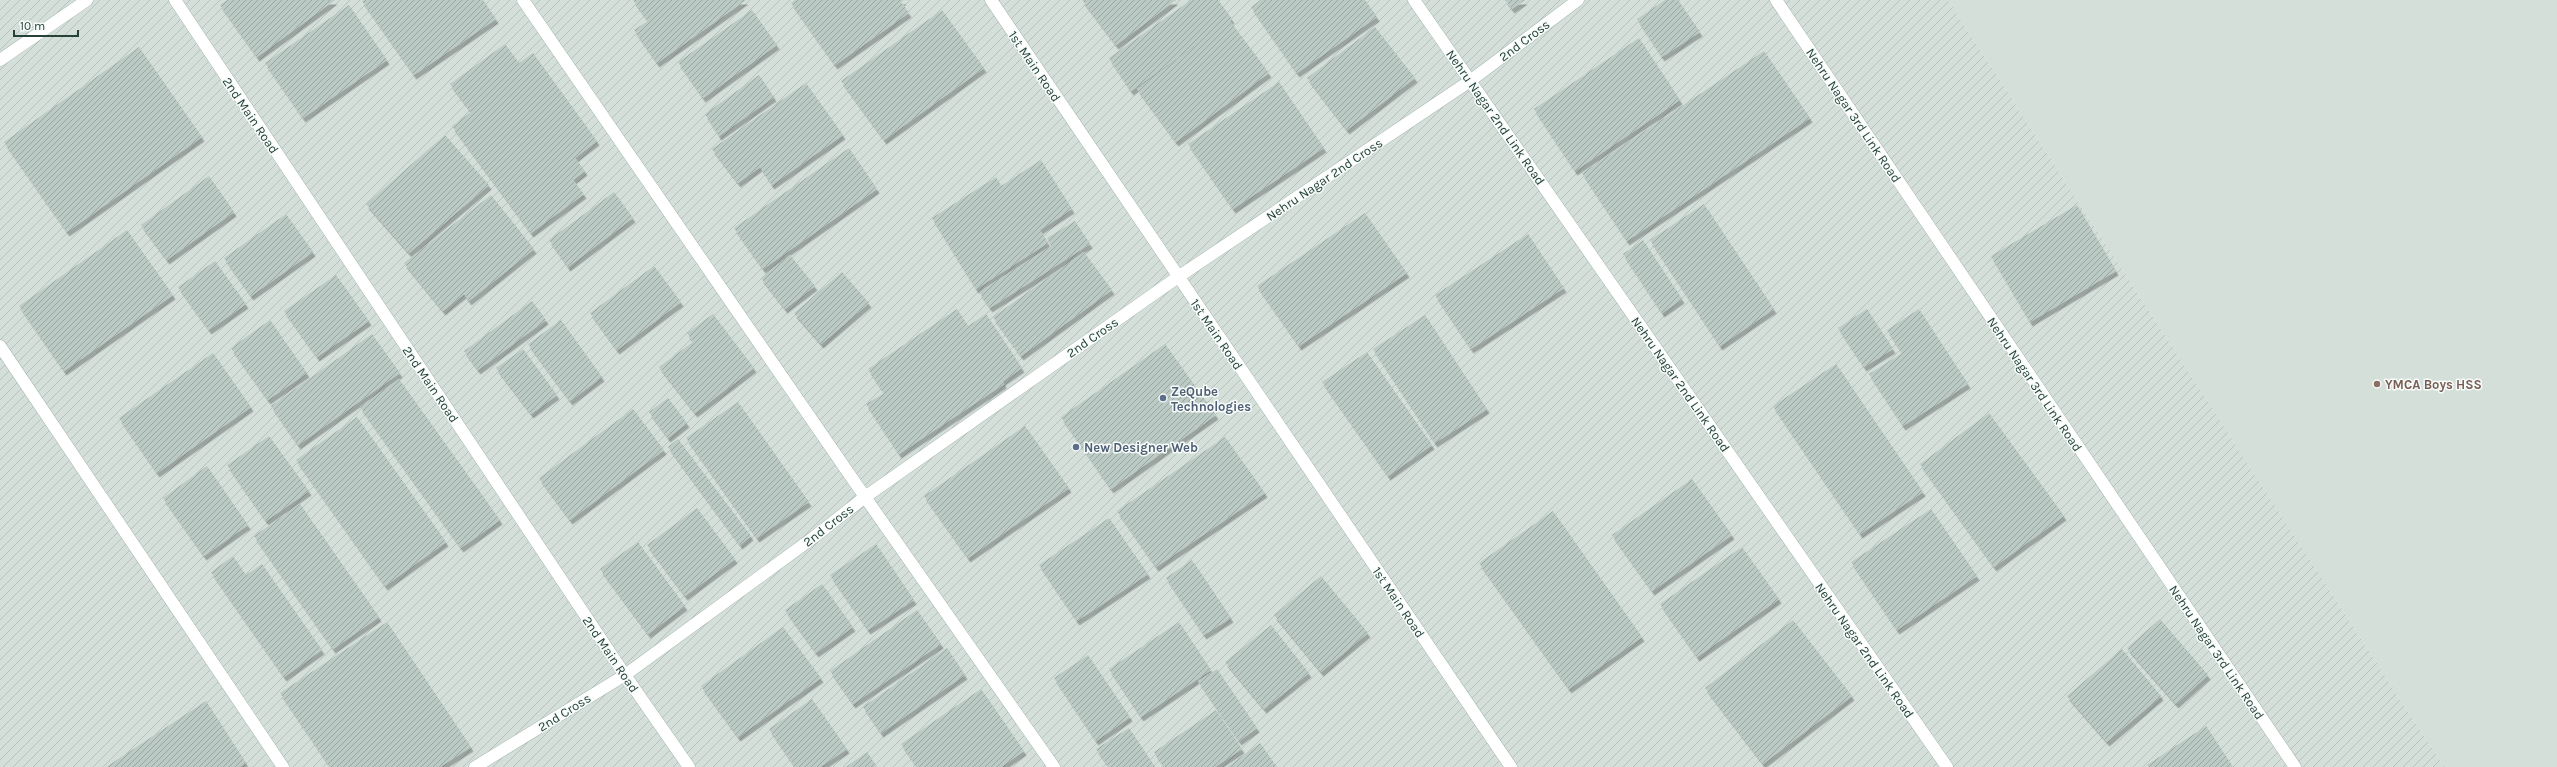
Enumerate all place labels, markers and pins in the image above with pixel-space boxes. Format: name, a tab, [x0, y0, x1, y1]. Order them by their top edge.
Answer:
place label: YMCA Boys HSS	[2385, 377, 2482, 392]
marker: YMCA Boys HSS	[2372, 379, 2382, 389]
place label: ZeQube Technologies	[1171, 384, 1251, 414]
marker: ZeQube Technologies	[1158, 393, 1168, 403]
place label: New Designer Web	[1084, 440, 1198, 455]
marker: New Designer Web	[1071, 442, 1081, 452]

